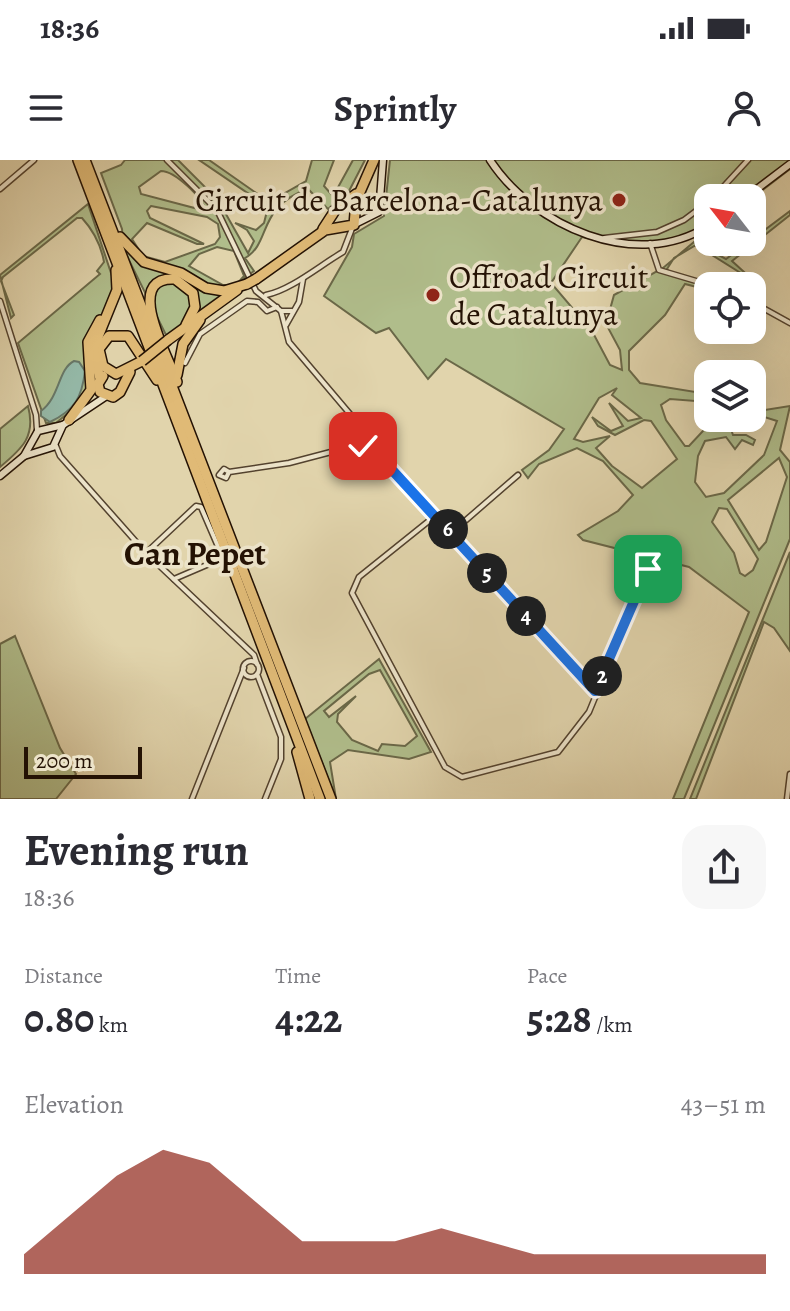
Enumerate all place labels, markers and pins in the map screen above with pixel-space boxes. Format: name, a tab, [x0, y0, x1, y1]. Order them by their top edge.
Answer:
place label: Circuit de Barcelona-Catalunya	[195, 178, 603, 222]
marker: Circuit de Barcelona-Catalunya	[610, 191, 628, 209]
place label: Offroad Circuit de Catalunya	[449, 255, 648, 336]
marker: Offroad Circuit de Catalunya	[424, 286, 442, 304]
pin	[329, 412, 397, 480]
pin: 6	[428, 509, 468, 549]
pin	[614, 535, 682, 603]
pin: 5	[467, 553, 507, 593]
pin: 4	[506, 596, 546, 636]
pin: 2	[582, 656, 622, 696]

